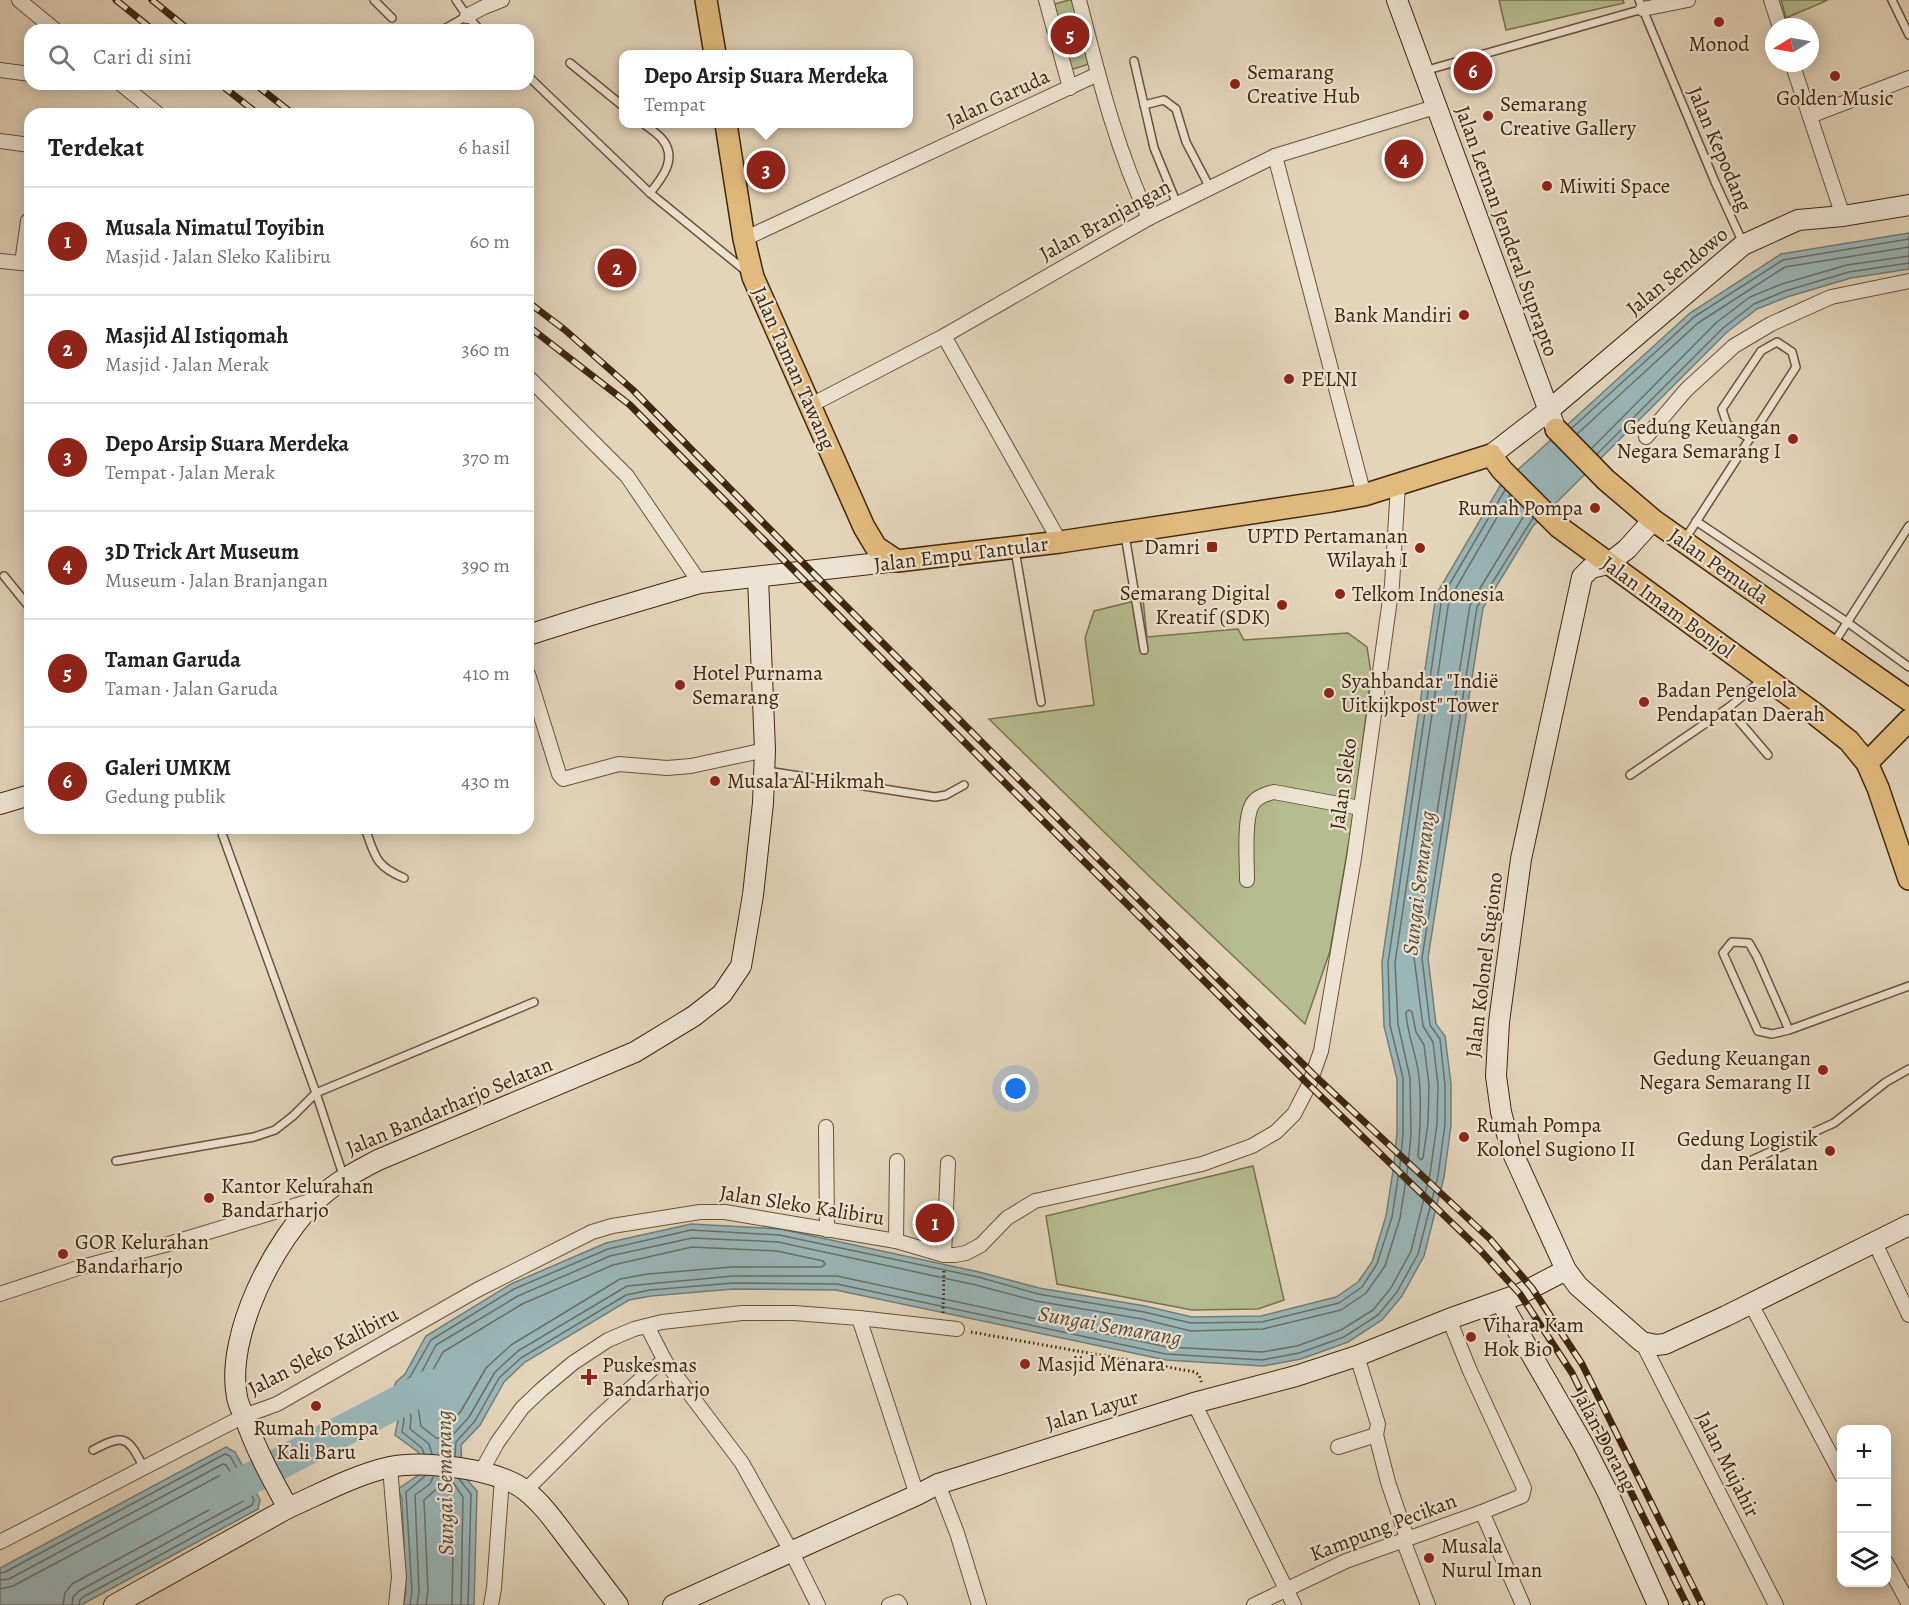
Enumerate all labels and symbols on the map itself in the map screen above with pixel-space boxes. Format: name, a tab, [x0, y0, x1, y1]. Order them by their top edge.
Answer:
pin: 5	[1050, 12, 1090, 57]
marker: Monod	[1712, 15, 1726, 29]
north arrow	[1765, 18, 1819, 72]
place label: Monod	[1688, 30, 1750, 58]
pin: 6	[1454, 48, 1492, 94]
place label: Semarang Creative Hub	[1247, 58, 1360, 110]
street label: Jalan Garuda	[942, 62, 1054, 134]
marker: Golden Music	[1828, 69, 1842, 83]
marker: Semarang Creative Hub	[1228, 77, 1242, 91]
street label: Jalan Kepodang	[1681, 82, 1759, 216]
place label: Golden Music	[1776, 84, 1894, 112]
place label: Semarang Creative Gallery	[1500, 90, 1637, 142]
street label: Jalan Letnan Jenderal Suprapto	[1449, 102, 1565, 360]
marker: Semarang Creative Gallery	[1481, 109, 1495, 123]
pin: 4	[1384, 136, 1424, 182]
pin: 3	[746, 148, 786, 192]
street label: Jalan Branjangan	[1034, 172, 1176, 268]
place label: Miwiti Space	[1559, 172, 1670, 200]
marker: Miwiti Space	[1540, 179, 1554, 193]
street label: Jalan Sendowo	[1620, 220, 1734, 322]
pin: 2	[598, 246, 636, 290]
street label: Jalan Taman Tawang	[745, 282, 843, 454]
place label: Bank Mandiri	[1334, 301, 1452, 329]
marker: Bank Mandiri	[1457, 308, 1471, 322]
place label: PELNI	[1301, 365, 1358, 393]
marker: PELNI	[1282, 372, 1296, 386]
place label: Gedung Keuangan Negara Semarang I	[1617, 413, 1781, 465]
marker: Gedung Keuangan Negara Semarang I	[1786, 432, 1800, 446]
place label: Rumah Pompa	[1457, 494, 1583, 522]
marker: Rumah Pompa	[1588, 501, 1602, 515]
street label: Jalan Pemuda	[1663, 521, 1775, 611]
place label: UPTD Pertamanan Wilayah I	[1247, 522, 1408, 574]
street label: Jalan Empu Tantular	[872, 529, 1050, 579]
place label: Damri	[1144, 533, 1200, 561]
marker: Damri	[1205, 540, 1219, 554]
marker: UPTD Pertamanan Wilayah I	[1413, 541, 1427, 555]
street label: Jalan Imam Bonjol	[1596, 549, 1740, 665]
place label: Semarang Digital Kreatif (SDK)	[1120, 579, 1270, 631]
place label: Telkom Indonesia	[1352, 580, 1505, 608]
marker: Telkom Indonesia	[1333, 587, 1347, 601]
marker: Semarang Digital Kreatif (SDK)	[1275, 598, 1289, 612]
place label: Hotel Purnama Semarang	[692, 659, 823, 711]
place label: Syahbandar "Indië Uitkijkpost" Tower	[1341, 667, 1499, 719]
place label: Badan Pengelola Pendapatan Daerah	[1656, 676, 1825, 728]
marker: Hotel Purnama Semarang	[673, 678, 687, 692]
marker: Syahbandar "Indië Uitkijkpost" Tower	[1322, 686, 1336, 700]
marker: Badan Pengelola Pendapatan Daerah	[1637, 695, 1651, 709]
street label: Jalan Sleko	[1323, 736, 1363, 832]
place label: Musala Al Hikmah	[727, 767, 885, 795]
marker: Musala Al Hikmah	[708, 774, 722, 788]
water label: Sungai Semarang	[1395, 809, 1443, 957]
street label: Jalan Kolonel Sugiono	[1459, 871, 1509, 1059]
place label: Gedung Keuangan Negara Semarang II	[1639, 1044, 1811, 1096]
street label: Jalan Bandarharjo Selatan	[341, 1050, 557, 1162]
marker: Gedung Keuangan Negara Semarang II	[1816, 1063, 1830, 1077]
your location	[1001, 1074, 1030, 1103]
place label: Rumah Pompa Kolonel Sugiono II	[1476, 1111, 1635, 1163]
place label: Gedung Logistik dan Peralatan	[1677, 1125, 1819, 1177]
marker: Rumah Pompa Kolonel Sugiono II	[1457, 1130, 1471, 1144]
marker: Gedung Logistik dan Peralatan	[1823, 1144, 1837, 1158]
place label: Kantor Kelurahan Bandarharjo	[221, 1172, 373, 1224]
street label: Jalan Sleko Kalibiru	[718, 1178, 887, 1232]
marker: Kantor Kelurahan Bandarharjo	[202, 1191, 216, 1205]
pin: 1	[916, 1200, 954, 1246]
place label: GOR Kelurahan Bandarharjo	[75, 1228, 209, 1280]
marker: GOR Kelurahan Bandarharjo	[56, 1247, 70, 1261]
street label: Jalan Sleko Kalibiru	[243, 1299, 404, 1402]
water label: Sungai Semarang	[1036, 1299, 1184, 1353]
place label: Vihara Kam Hok Bio	[1482, 1311, 1584, 1363]
marker: Vihara Kam Hok Bio	[1464, 1330, 1478, 1344]
place label: Masjid Menara	[1037, 1350, 1165, 1378]
place label: Puskesmas Bandarharjo	[602, 1351, 710, 1403]
marker: Masjid Menara	[1018, 1357, 1032, 1371]
marker: Puskesmas Bandarharjo	[580, 1368, 598, 1386]
street label: Jalan Layur	[1042, 1383, 1142, 1437]
street label: Jalan Dorang	[1566, 1384, 1644, 1496]
marker: Rumah Pompa Kali Baru	[309, 1399, 323, 1413]
street label: Jalan Mujahir	[1689, 1406, 1767, 1522]
water label: Sungai Semarang	[429, 1410, 461, 1556]
place label: Rumah Pompa Kali Baru	[253, 1414, 379, 1466]
street label: Kampung Pecikan	[1306, 1486, 1460, 1568]
place label: Musala Nurul Iman	[1441, 1532, 1542, 1584]
marker: Musala Nurul Iman	[1422, 1551, 1436, 1565]

